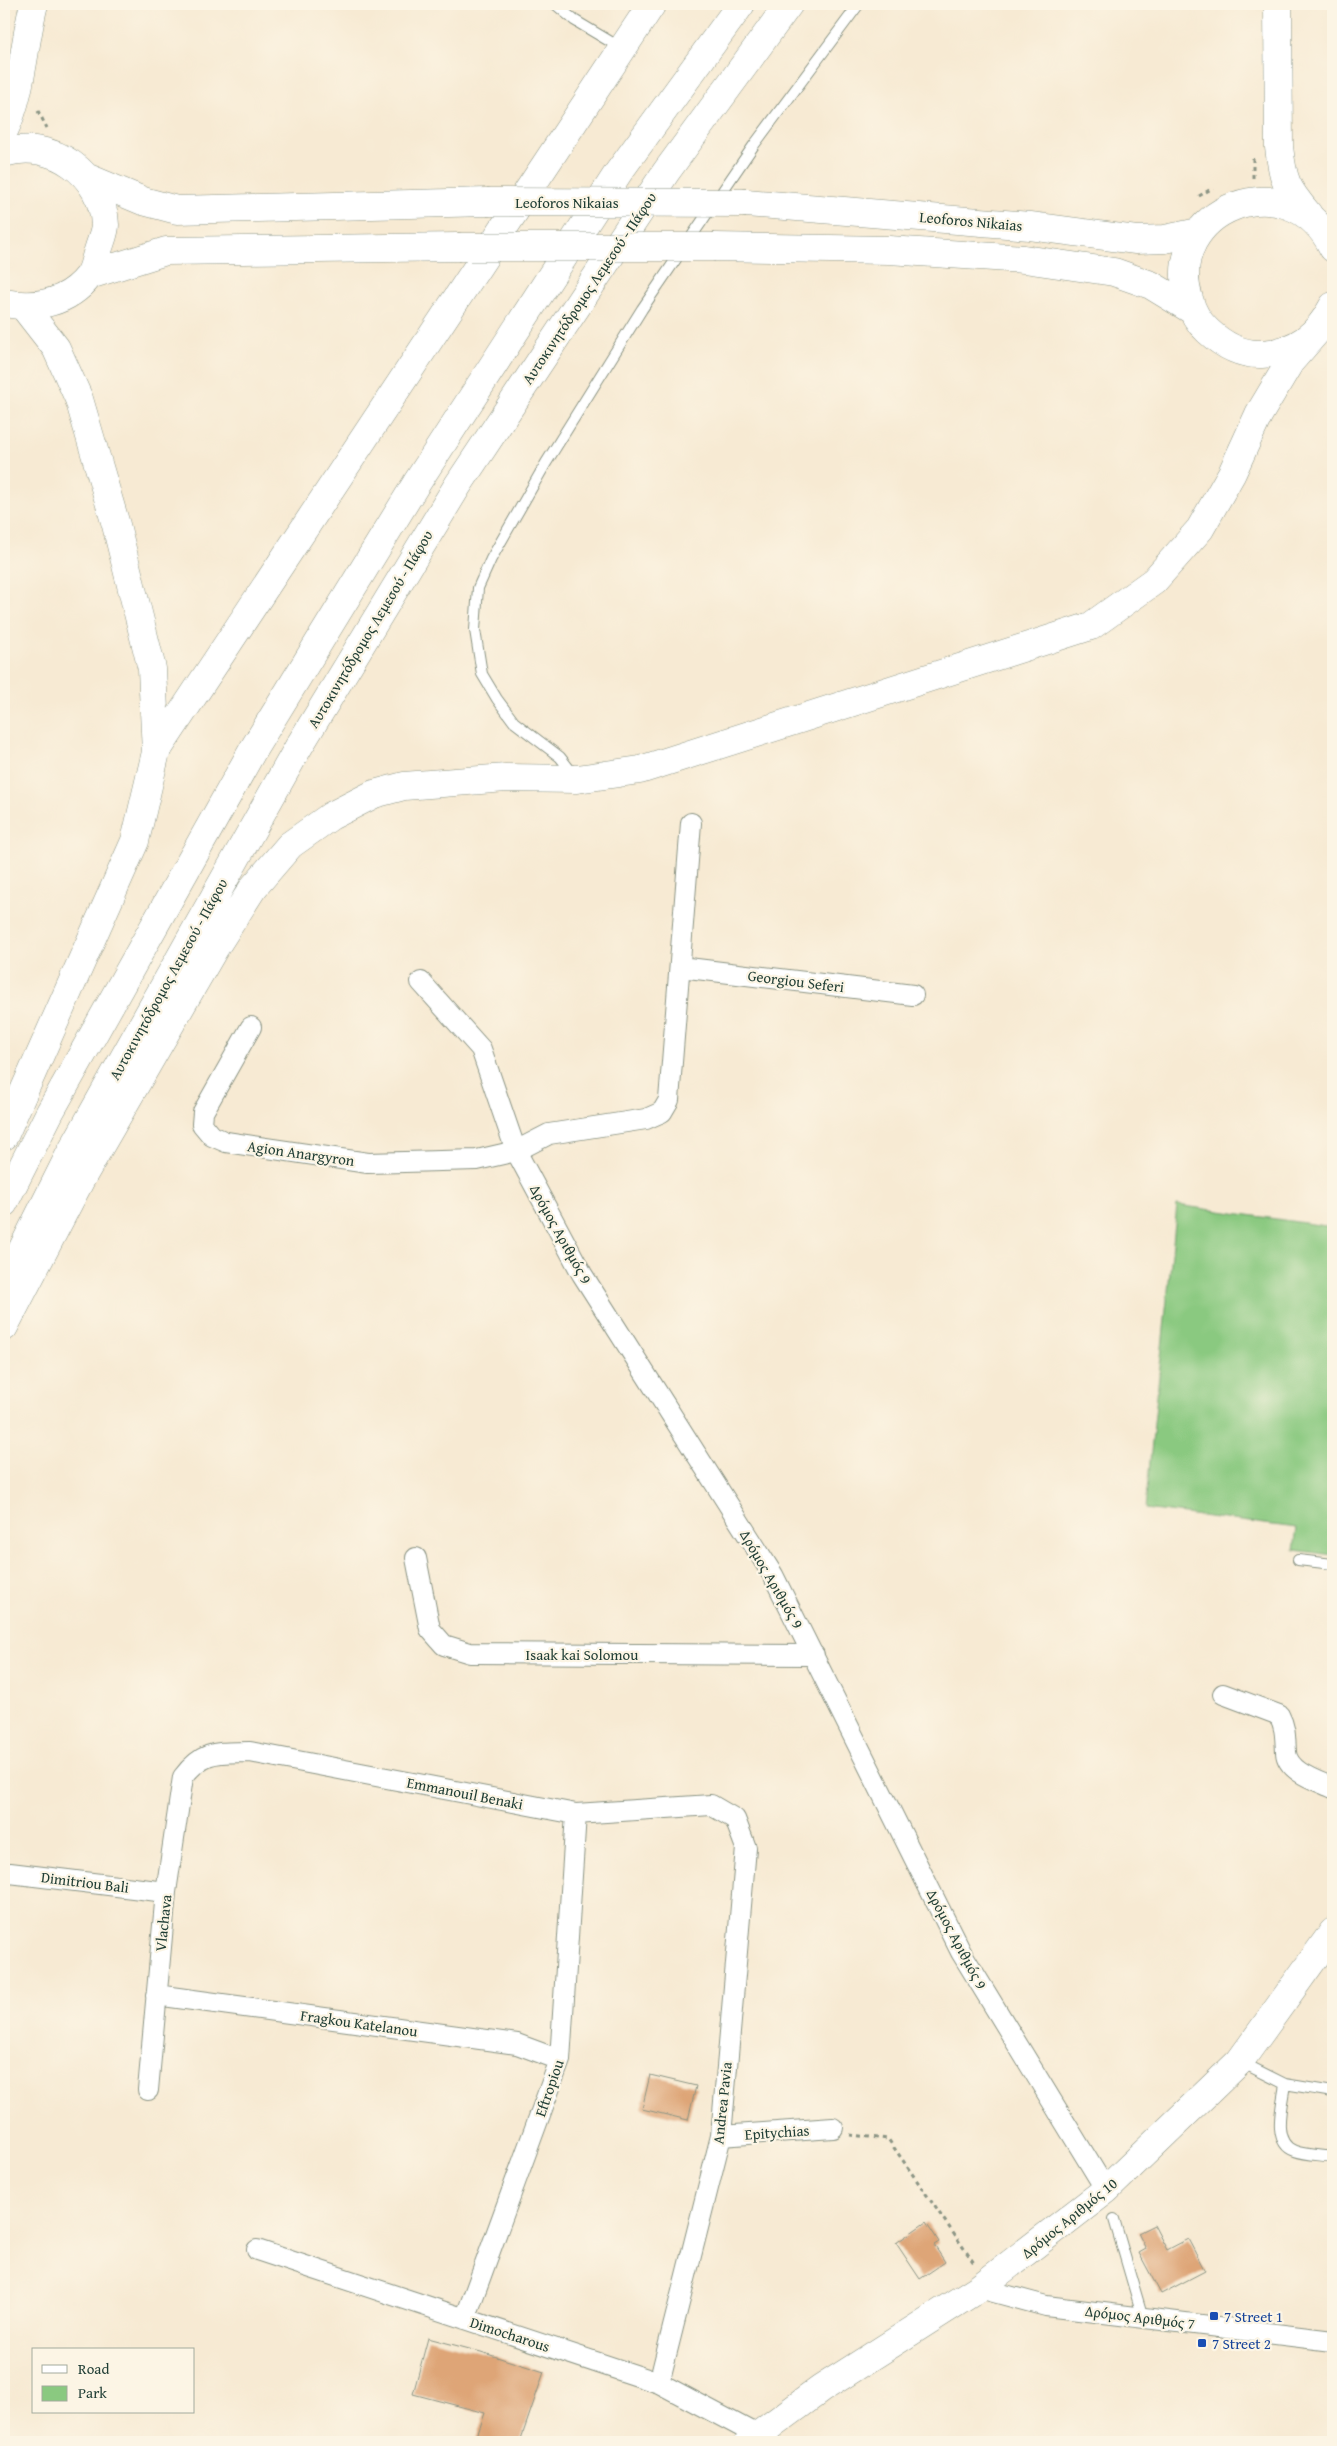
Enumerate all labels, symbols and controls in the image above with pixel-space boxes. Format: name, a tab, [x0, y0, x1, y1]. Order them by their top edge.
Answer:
street label: Αυτοκινητόδρομος Λεμεσού - Πάφου	[517, 188, 661, 388]
street label: Leoforos Nikaias	[515, 192, 619, 213]
street label: Leoforos Nikaias	[919, 206, 1023, 236]
street label: Αυτοκινητόδρομος Λεμεσού - Πάφου	[302, 526, 438, 732]
street label: Αυτοκινητόδρομος Λεμεσού - Πάφου	[104, 874, 232, 1084]
street label: Georgiou Seferi	[747, 965, 845, 997]
street label: Agion Anargyron	[246, 1135, 356, 1171]
street label: Δρόμος Αριθμός 9	[525, 1181, 597, 1287]
street label: Δρόμος Αριθμός 9	[735, 1526, 809, 1632]
street label: Isaak kai Solomou	[526, 1644, 639, 1665]
street label: Emmanouil Benaki	[405, 1771, 525, 1815]
street label: Dimitriou Bali	[40, 1866, 130, 1898]
street label: Δρόμος Αριθμός 9	[922, 1885, 992, 1993]
street label: Vlachava	[150, 1894, 176, 1952]
street label: Fragkou Katelanou	[299, 2004, 420, 2042]
street label: Eftropiou	[529, 2056, 569, 2119]
street label: Andrea Pavia	[707, 2061, 737, 2145]
street label: Epitychias	[744, 2119, 810, 2145]
street label: Δρόμος Αριθμός 10	[1017, 2173, 1121, 2263]
street label: Δρόμος Αριθμός 7	[1084, 2300, 1196, 2334]
place label: 7 Street 1	[1224, 2306, 1283, 2327]
marker: 7 Street 1	[1208, 2310, 1220, 2322]
street label: Dimocharous	[467, 2311, 553, 2357]
place label: 7 Street 2	[1212, 2333, 1271, 2354]
marker: 7 Street 2	[1196, 2337, 1208, 2349]
legend	[32, 2348, 195, 2414]
text: Road	[78, 2358, 109, 2379]
text: Park	[78, 2382, 107, 2403]

